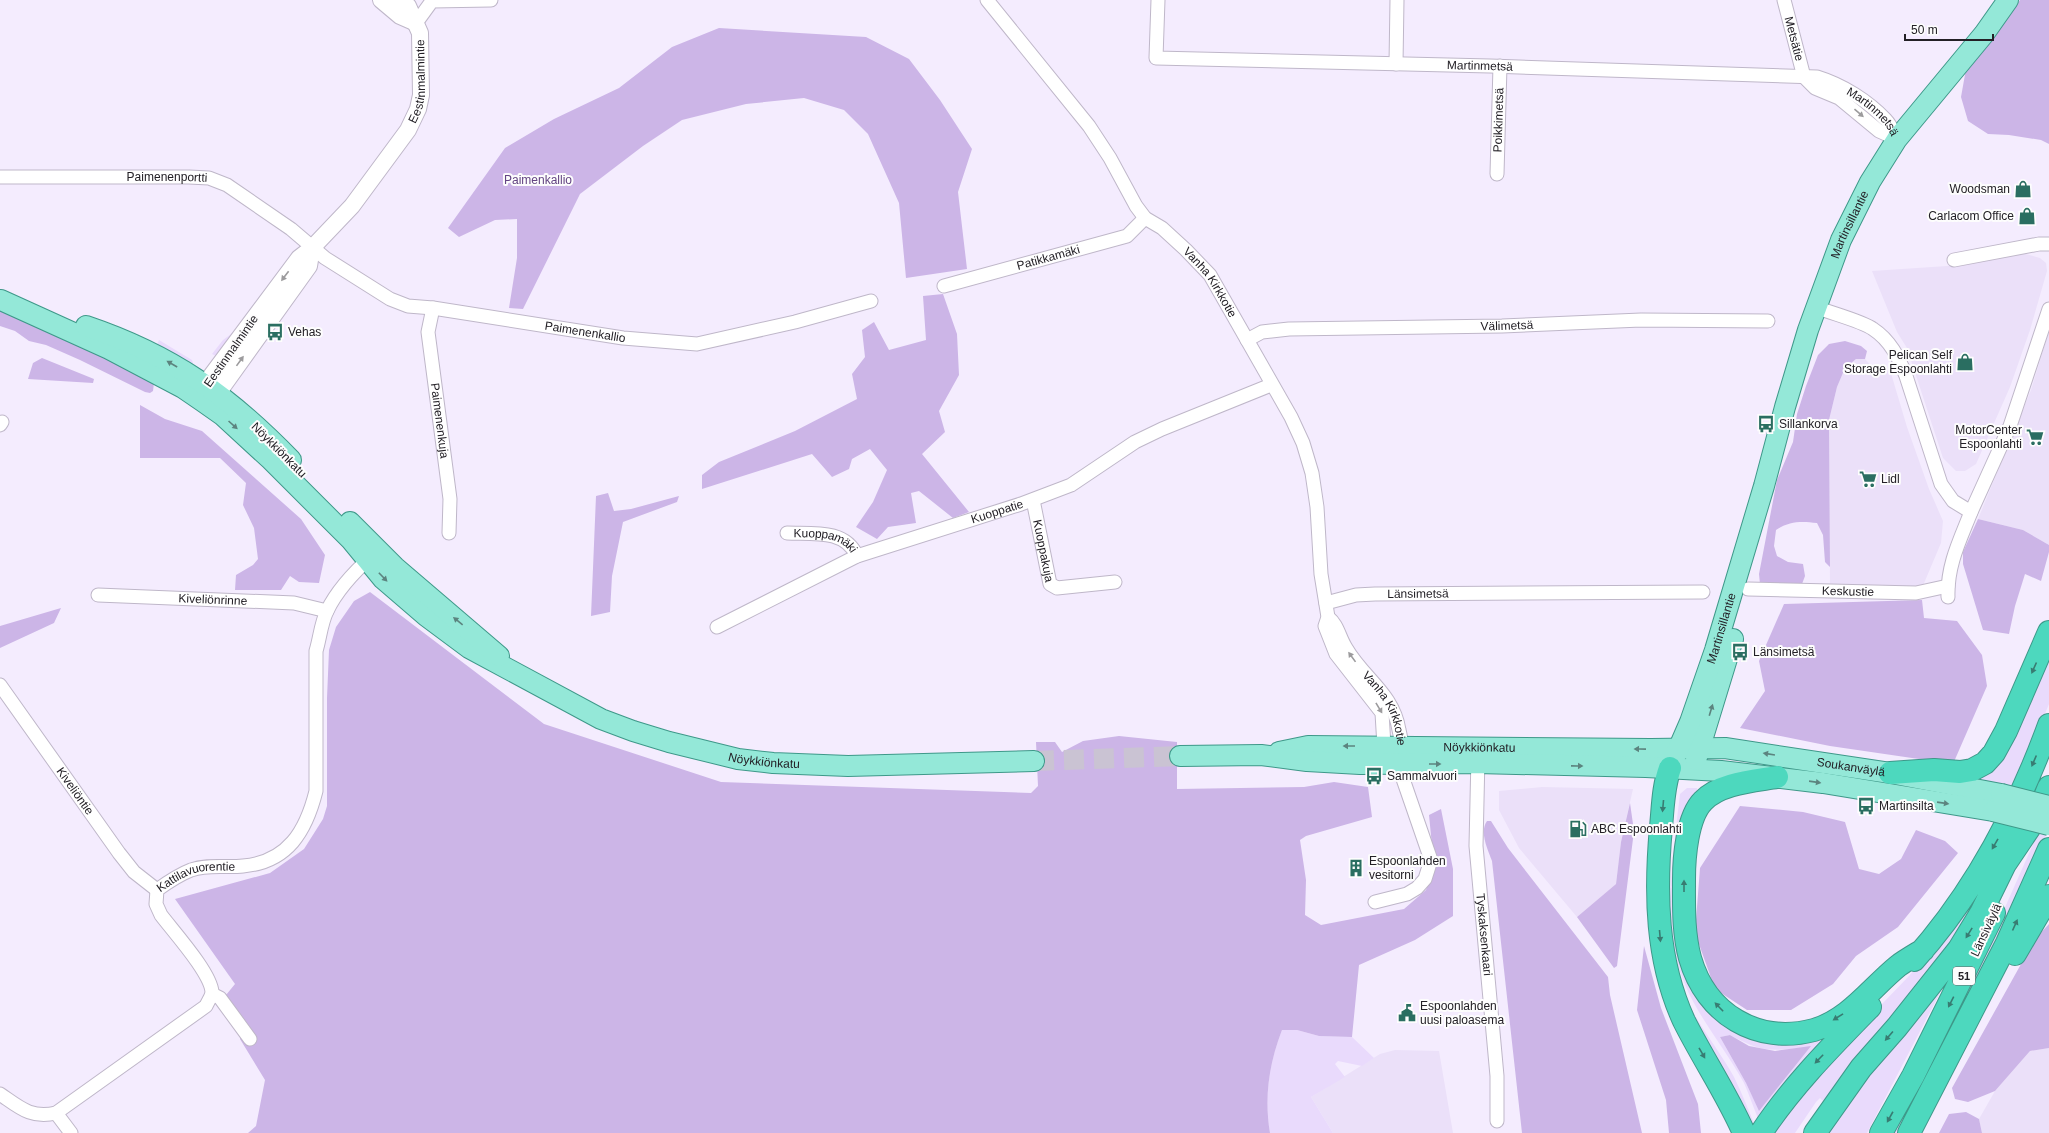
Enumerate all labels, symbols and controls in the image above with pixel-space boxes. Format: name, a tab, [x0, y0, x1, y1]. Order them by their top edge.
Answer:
street label: Metsätie	[1782, 15, 1807, 63]
scale bar	[1905, 16, 1993, 42]
text: 50 m	[1911, 23, 1938, 37]
street label: Eestinmalmintie	[405, 39, 428, 125]
street label: Martinmetsä	[1447, 58, 1513, 74]
street label: Martinmetsä	[1844, 84, 1902, 138]
street label: Poikkimetsä	[1491, 87, 1506, 153]
one-way arrow	[1854, 109, 1864, 118]
street label: Paimenenportti	[127, 170, 208, 185]
park label: Paimenkallio	[504, 173, 572, 187]
shop icon: Woodsman	[2013, 179, 2033, 199]
place label: Woodsman	[1950, 182, 2010, 196]
street label: Martinsillantie	[1828, 188, 1872, 260]
shop icon: Carlacom Office	[2017, 206, 2037, 226]
place label: Carlacom Office	[1928, 209, 2014, 223]
street label: Patikkamäki	[1015, 242, 1081, 273]
street label: Vanha Kirkkotie	[1180, 244, 1240, 320]
one-way arrow	[281, 271, 290, 282]
street label: Eestinmalmintie	[201, 312, 261, 390]
street label: Välimetsä	[1480, 318, 1534, 333]
street label: Paimenenkallio	[544, 319, 627, 345]
bus stop icon: Vehas	[265, 322, 285, 342]
place label: Vehas	[288, 325, 321, 339]
place label: Pelican Self Storage Espoonlahti	[1844, 348, 1953, 376]
shop icon: Pelican Self Storage Espoonlahti	[1955, 352, 1975, 372]
one-way arrow	[236, 356, 244, 367]
one-way arrow	[166, 360, 178, 367]
street label: Paimenenkuja	[428, 382, 452, 460]
bus stop icon: Sillankorva	[1756, 414, 1776, 434]
place label: Sillankorva	[1779, 417, 1838, 431]
one-way arrow	[228, 420, 238, 430]
street label: Nöykkiönkatu	[249, 420, 309, 480]
place label: MotorCenter Espoonlahti	[1955, 423, 2022, 451]
supermarket icon: MotorCenter Espoonlahti	[2025, 427, 2045, 447]
supermarket icon: Lidl	[1858, 469, 1878, 489]
place label: Lidl	[1881, 472, 1900, 486]
street label: Kuoppatie	[969, 497, 1025, 526]
street label: Kuoppakuja	[1030, 518, 1057, 584]
street label: Kuoppamäki	[793, 526, 860, 555]
one-way arrow	[378, 572, 387, 582]
street label: Keskustie	[1822, 584, 1874, 599]
street label: Länsimetsä	[1387, 587, 1449, 601]
street label: Kiveliönrinne	[178, 591, 248, 608]
street label: Martinsillantie	[1704, 591, 1739, 666]
one-way arrow	[453, 617, 464, 626]
bus stop icon: Länsimetsä	[1730, 642, 1750, 662]
place label: Länsimetsä	[1753, 645, 1815, 659]
one-way arrow	[1348, 652, 1356, 663]
one-way arrow	[2031, 662, 2037, 673]
street label: Vanha Kirkkotie	[1360, 668, 1408, 746]
one-way arrow	[1375, 702, 1382, 714]
one-way arrow	[1708, 704, 1714, 716]
street label: Nöykkiönkatu	[1443, 740, 1516, 755]
one-way arrow	[1342, 743, 1355, 749]
one-way arrow	[1633, 746, 1646, 752]
street label: Nöykkiönkatu	[727, 750, 800, 771]
one-way arrow	[1763, 751, 1775, 757]
street label: Soukanväylä	[1816, 755, 1886, 779]
one-way arrow	[2031, 756, 2037, 768]
one-way arrow	[1429, 761, 1442, 767]
one-way arrow	[1571, 762, 1583, 769]
street label: Kiveliöntie	[54, 765, 97, 818]
bus stop icon: Sammalvuori	[1364, 766, 1384, 786]
place label: Sammalvuori	[1387, 769, 1457, 783]
one-way arrow	[1809, 779, 1821, 785]
bus stop icon: Martinsilta	[1856, 796, 1876, 816]
place label: Martinsilta	[1879, 799, 1934, 813]
one-way arrow	[1659, 800, 1666, 812]
one-way arrow	[1937, 800, 1950, 806]
fuel station icon: ABC Espoonlahti	[1568, 819, 1588, 839]
place label: ABC Espoonlahti	[1591, 822, 1682, 836]
one-way arrow	[1992, 838, 1999, 850]
place label: Espoonlahden vesitorni	[1369, 854, 1446, 882]
building icon: Espoonlahden vesitorni	[1346, 858, 1366, 878]
street label: Kattilavuorentie	[154, 859, 235, 895]
one-way arrow	[1681, 879, 1687, 892]
street label: Tyskaksenkaari	[1473, 893, 1495, 976]
street label: Länsiväylä	[1968, 901, 2004, 959]
one-way arrow	[2012, 919, 2018, 930]
one-way arrow	[1965, 927, 1972, 939]
one-way arrow	[1657, 930, 1664, 942]
road number: 51	[1953, 967, 1975, 985]
one-way arrow	[1947, 997, 1954, 1008]
place label: Espoonlahden uusi paloasema	[1420, 999, 1504, 1027]
one-way arrow	[1714, 1002, 1724, 1012]
public building icon: Espoonlahden uusi paloasema	[1397, 1003, 1417, 1023]
one-way arrow	[1833, 1013, 1843, 1021]
one-way arrow	[1885, 1030, 1894, 1041]
one-way arrow	[1698, 1047, 1705, 1059]
one-way arrow	[1814, 1054, 1824, 1064]
one-way arrow	[1887, 1111, 1894, 1123]

